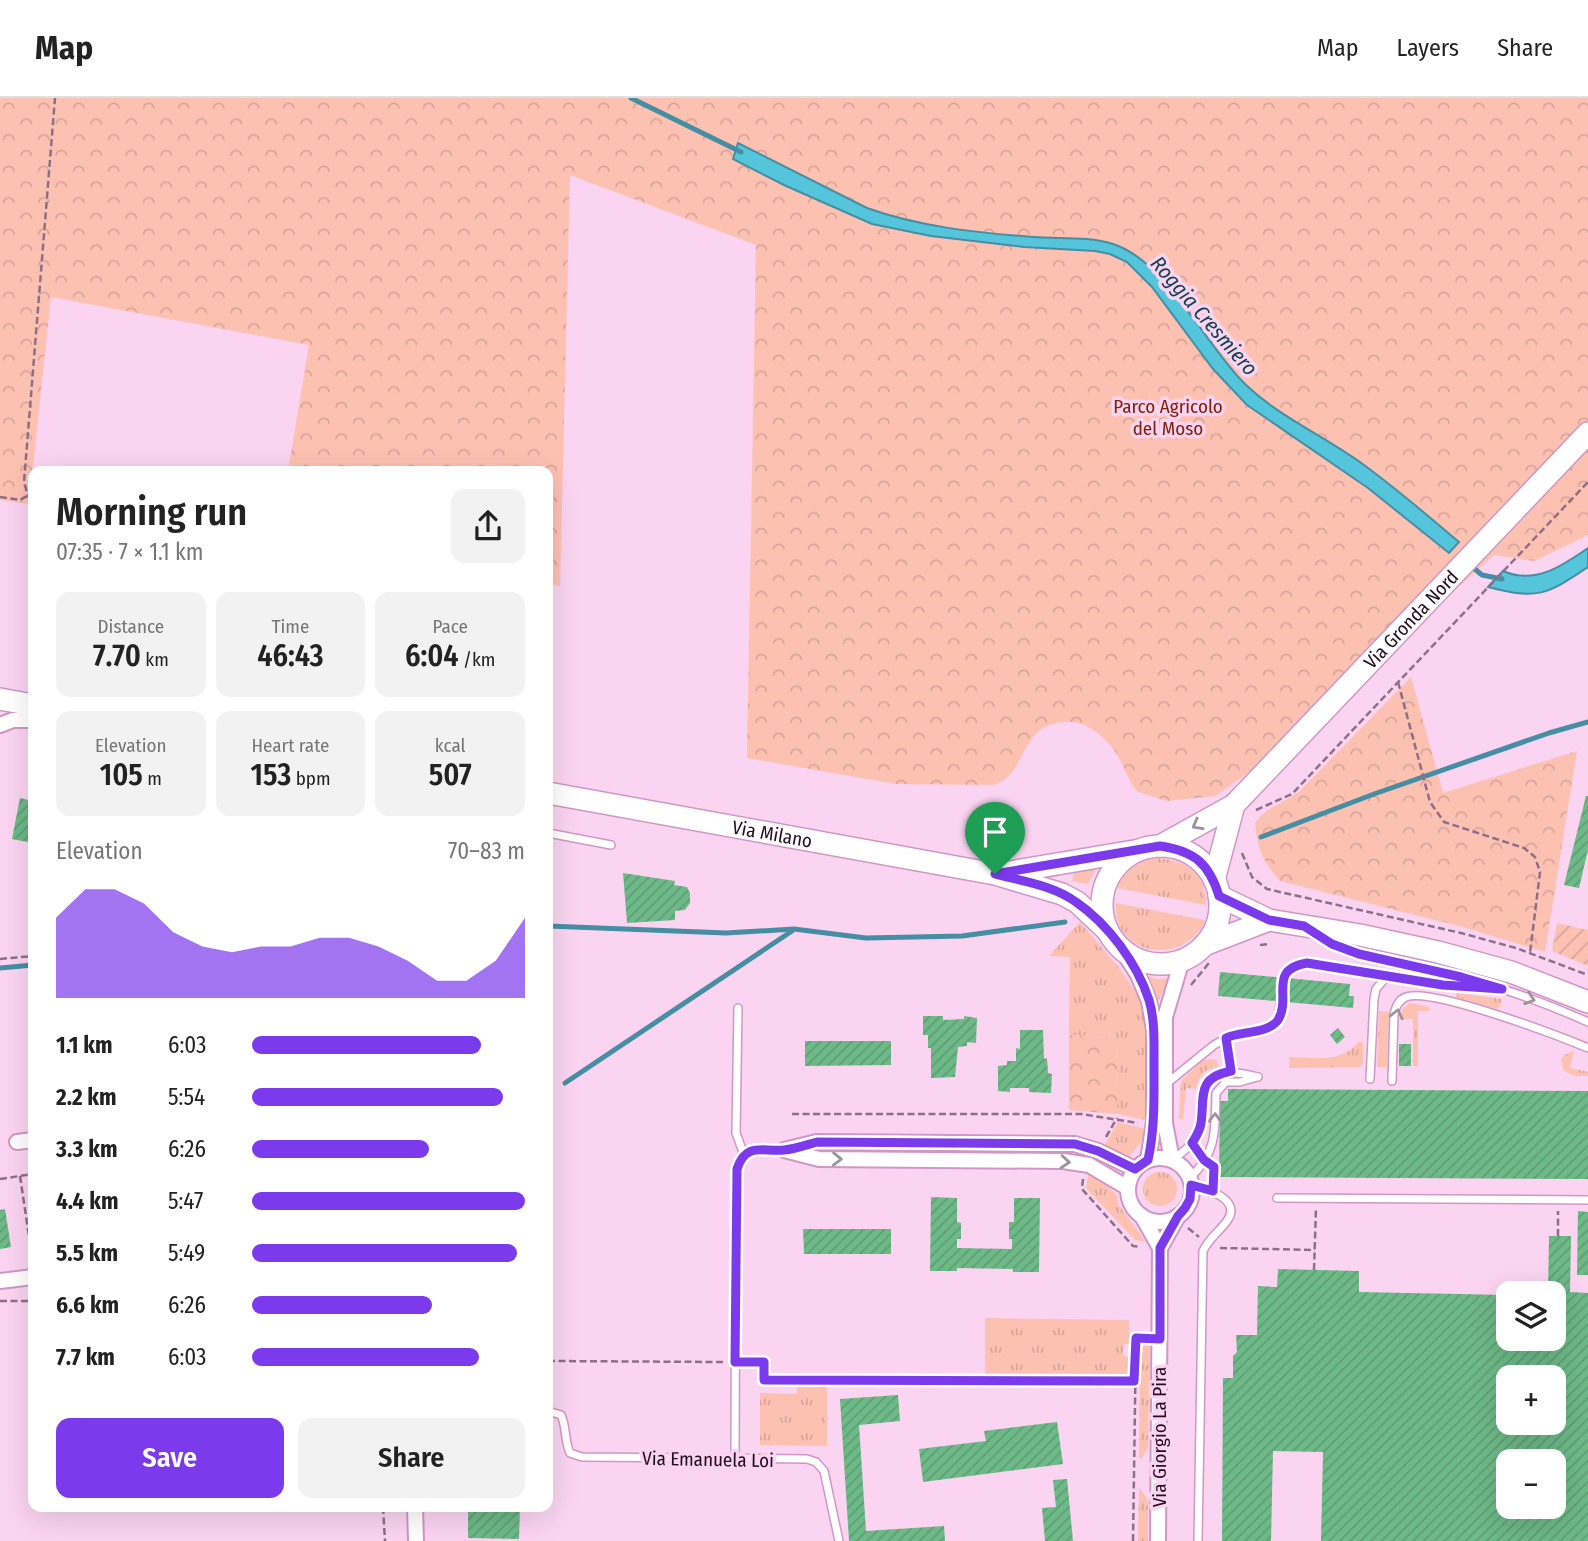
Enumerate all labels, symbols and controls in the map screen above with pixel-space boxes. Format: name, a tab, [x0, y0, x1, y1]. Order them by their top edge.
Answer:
text: Map	[35, 28, 93, 68]
text: Map	[1317, 34, 1359, 62]
text: Layers	[1397, 34, 1459, 62]
text: Share	[1497, 34, 1553, 62]
water label: Roggia Cresmiero	[1145, 251, 1263, 381]
park label: Parco Agricolo del Moso	[1113, 395, 1223, 440]
text: Morning run	[56, 489, 247, 535]
button: share	[451, 489, 525, 563]
text: 07:35 · 7 × 1.1 km	[56, 538, 203, 566]
street label: Via Gronda Nord	[1359, 566, 1463, 674]
text: Distance	[98, 615, 164, 638]
text: Time	[272, 615, 309, 638]
text: Pace	[432, 615, 468, 638]
text: 7.70	[93, 638, 141, 674]
text: 46:43	[257, 638, 324, 674]
text: 6:04	[405, 638, 459, 674]
text: km	[141, 648, 169, 671]
text: /km	[459, 648, 495, 671]
text: Elevation	[95, 734, 167, 757]
text: Heart rate	[251, 734, 330, 757]
text: kcal	[435, 734, 466, 757]
text: 105	[100, 757, 143, 793]
text: 153	[250, 757, 291, 793]
text: 507	[429, 757, 472, 793]
text: m	[143, 767, 162, 790]
text: bpm	[291, 767, 331, 790]
pin	[965, 802, 1025, 874]
icon: arrive	[976, 813, 1014, 851]
street label: Via Milano	[730, 816, 814, 853]
one-way arrow	[1192, 817, 1204, 830]
text: Elevation	[56, 837, 143, 865]
text: 70–83 m	[448, 837, 525, 865]
one-way arrow	[1524, 991, 1536, 1005]
one-way arrow	[1388, 1008, 1403, 1020]
text: 1.1 km	[56, 1031, 112, 1059]
text: 6:03	[168, 1031, 206, 1059]
text: 2.2 km	[56, 1083, 117, 1111]
text: 5:54	[168, 1083, 205, 1111]
one-way arrow	[1208, 1113, 1223, 1124]
text: 3.3 km	[56, 1135, 117, 1163]
text: 6:26	[168, 1135, 206, 1163]
one-way arrow	[832, 1152, 843, 1167]
one-way arrow	[1059, 1154, 1070, 1169]
text: 4.4 km	[56, 1187, 118, 1215]
text: 5:47	[168, 1187, 203, 1215]
text: 5.5 km	[56, 1239, 118, 1267]
text: 5:49	[168, 1239, 205, 1267]
map controls	[1496, 1281, 1566, 1519]
button: layers	[1496, 1281, 1566, 1351]
text: 6.6 km	[56, 1291, 119, 1319]
text: 6:26	[168, 1291, 206, 1319]
text: 7.7 km	[56, 1343, 115, 1371]
text: 6:03	[168, 1343, 206, 1371]
button: +	[1496, 1365, 1566, 1435]
street label: Via Giorgio La Pira	[1148, 1367, 1171, 1507]
button: Save	[56, 1418, 284, 1498]
button: Share	[298, 1418, 525, 1498]
street label: Via Emanuela Loi	[642, 1447, 774, 1472]
button: −	[1496, 1449, 1566, 1519]

